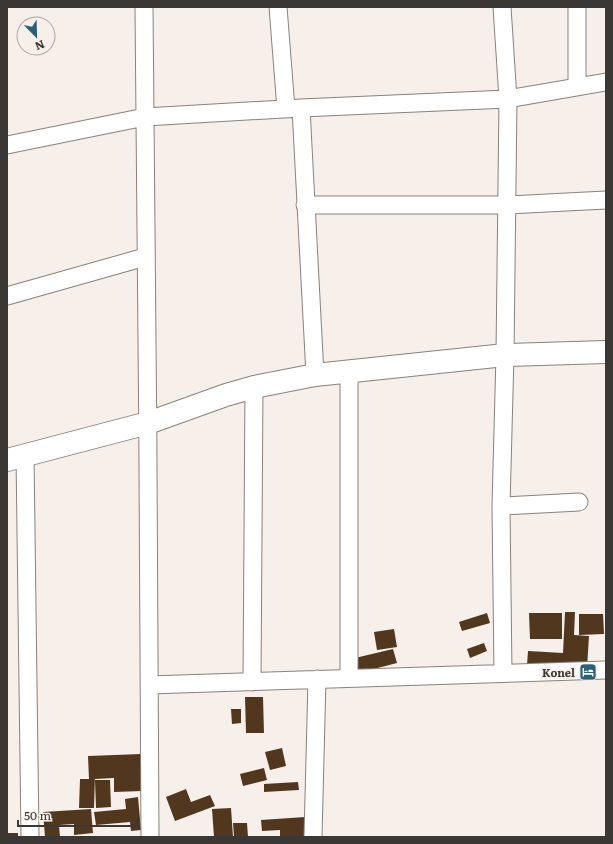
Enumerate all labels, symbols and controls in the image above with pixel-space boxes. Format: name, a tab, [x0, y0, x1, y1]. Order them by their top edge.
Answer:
north arrow	[16, 16, 56, 56]
text: N	[33, 37, 48, 55]
hotel icon: Konel	[578, 662, 598, 682]
place label: Konel	[542, 664, 575, 680]
scale bar	[18, 802, 137, 828]
text: 50 m	[24, 806, 51, 824]

